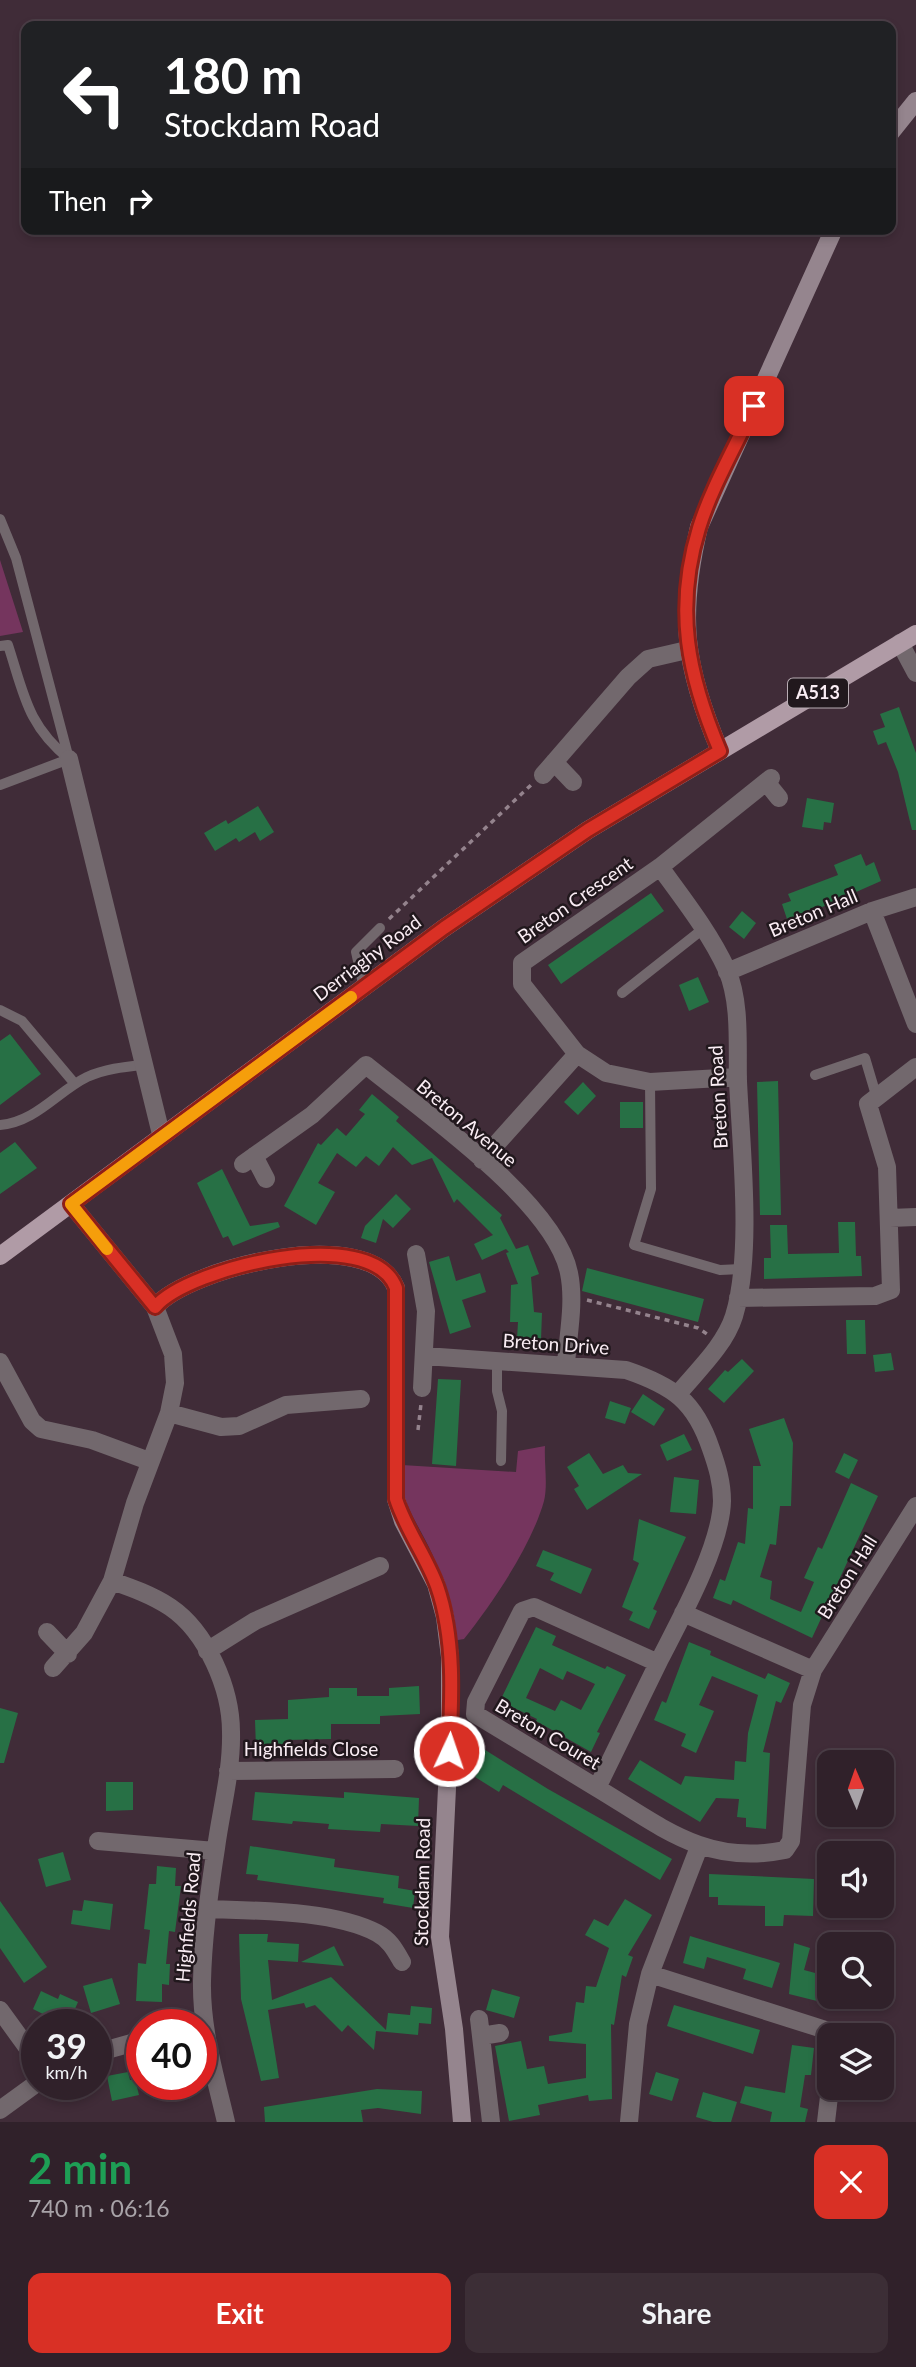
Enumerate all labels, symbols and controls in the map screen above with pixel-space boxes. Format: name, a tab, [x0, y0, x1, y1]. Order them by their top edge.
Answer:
text: 180 m	[164, 46, 302, 104]
icon: left	[49, 49, 140, 140]
text: Stockdam Road	[164, 105, 380, 144]
icon: right	[121, 182, 159, 220]
text: Then	[49, 185, 107, 217]
pin	[724, 376, 784, 436]
icon: arrive	[735, 387, 773, 425]
road number: A513	[788, 678, 848, 708]
street label: Breton Crescent	[513, 851, 637, 948]
street label: Breton Hall	[765, 884, 861, 942]
street label: Derriaghy Road	[308, 910, 425, 1006]
street label: Breton Road	[703, 1045, 732, 1149]
street label: Breton Avenue	[412, 1074, 522, 1171]
street label: Breton Drive	[502, 1328, 610, 1359]
street label: Breton Hall	[812, 1531, 881, 1623]
street label: Breton Couret	[491, 1693, 605, 1774]
position arrow	[412, 1714, 486, 1788]
street label: Highfields Close	[244, 1737, 378, 1760]
north arrow	[817, 1750, 894, 1827]
map controls	[817, 1750, 894, 2100]
street label: Stockdam Road	[409, 1818, 434, 1946]
button: sound	[817, 1841, 894, 1918]
street label: Highfields Road	[170, 1851, 205, 1983]
button: search	[817, 1932, 894, 2009]
speed limit sign: 40	[126, 2009, 217, 2100]
button: layers	[817, 2023, 894, 2100]
text: 39	[46, 2024, 87, 2066]
text: km/h	[45, 2061, 88, 2083]
text: 2 min	[28, 2143, 132, 2193]
button: close	[814, 2145, 888, 2219]
text: 740 m · 06:16	[28, 2194, 170, 2222]
button: Exit	[28, 2273, 451, 2353]
button: Share	[465, 2273, 888, 2353]

